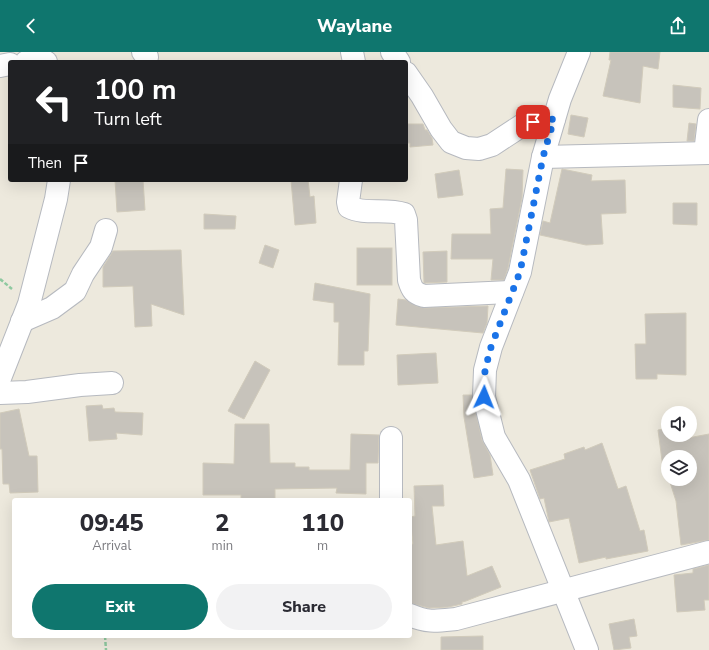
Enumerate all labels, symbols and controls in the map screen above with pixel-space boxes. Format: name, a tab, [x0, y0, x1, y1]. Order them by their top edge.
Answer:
text: Waylane	[317, 14, 392, 38]
icon: back	[20, 15, 42, 37]
icon: share	[667, 15, 689, 37]
text: 100 m	[94, 71, 177, 109]
icon: left	[28, 76, 80, 128]
pin	[516, 105, 550, 139]
text: Turn left	[94, 107, 162, 131]
icon: arrive	[522, 111, 544, 133]
icon: arrive	[70, 152, 92, 174]
text: Then	[28, 153, 62, 173]
position arrow	[463, 376, 505, 418]
map controls	[661, 406, 697, 486]
button: sound	[661, 406, 697, 442]
button: layers	[661, 450, 697, 486]
text: 09:45	[80, 507, 144, 539]
text: 2	[215, 507, 230, 539]
text: 110	[301, 507, 344, 539]
text: Arrival	[92, 537, 131, 555]
text: min	[212, 537, 233, 555]
text: m	[317, 537, 328, 555]
button: Exit	[32, 584, 208, 630]
button: Share	[216, 584, 392, 630]

